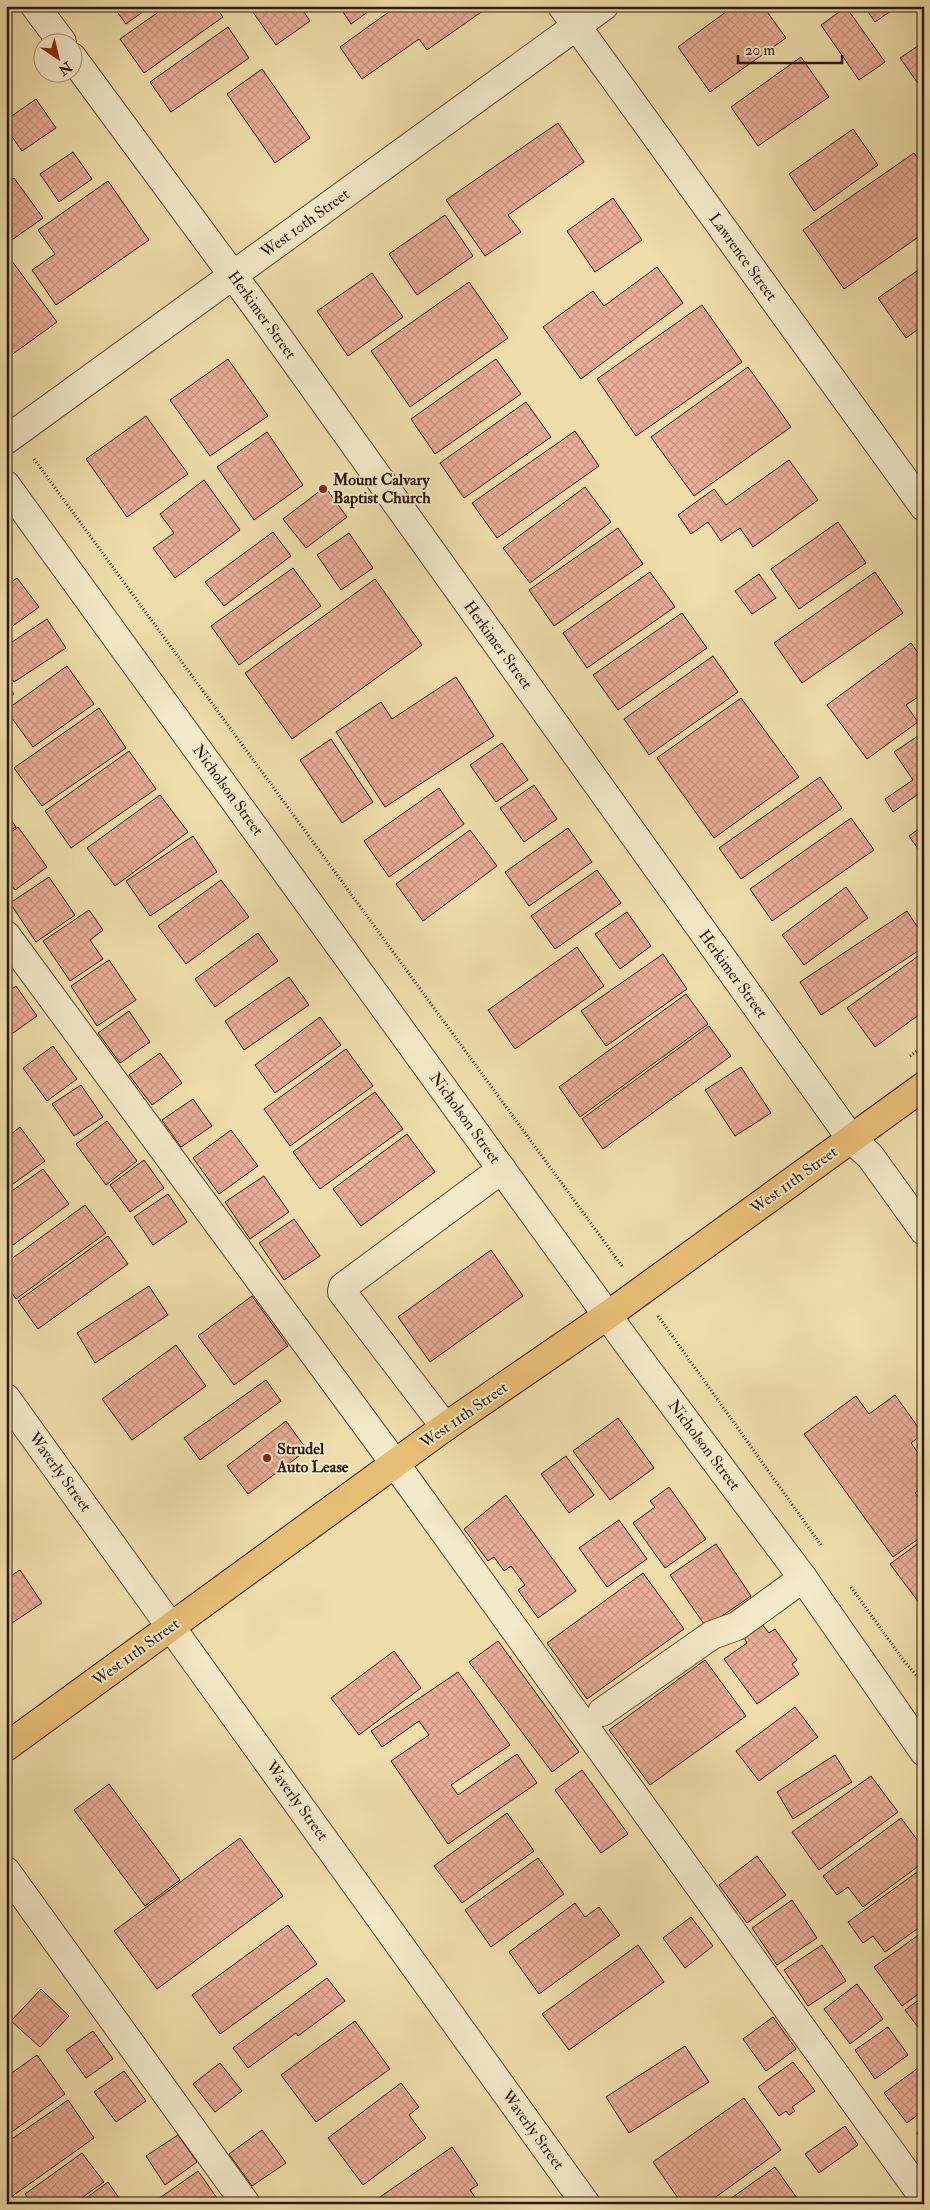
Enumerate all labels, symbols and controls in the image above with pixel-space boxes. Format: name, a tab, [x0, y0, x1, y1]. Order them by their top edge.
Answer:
north arrow	[32, 32, 82, 82]
scale bar	[738, 32, 841, 64]
text: 20 m	[745, 41, 775, 60]
text: N	[55, 57, 76, 79]
street label: West 10th Street	[256, 184, 353, 263]
street label: Lawrence Street	[704, 209, 782, 305]
street label: Herkimer Street	[223, 267, 301, 363]
place label: Mount Calvary Baptist Church	[332, 470, 431, 509]
marker: Mount Calvary Baptist Church	[317, 483, 329, 495]
street label: Herkimer Street	[459, 597, 537, 693]
street label: Nicholson Street	[188, 740, 268, 840]
street label: Herkimer Street	[694, 926, 772, 1022]
street label: Nicholson Street	[425, 1068, 505, 1168]
street label: West 11th Street	[746, 1142, 841, 1219]
street label: West 11th Street	[415, 1377, 512, 1453]
street label: Nicholson Street	[663, 1396, 745, 1494]
street label: Waverly Street	[24, 1427, 96, 1516]
place label: Strudel Auto Lease	[276, 1439, 349, 1477]
marker: Strudel Auto Lease	[261, 1452, 273, 1464]
street label: West 11th Street	[88, 1614, 183, 1691]
street label: Waverly Street	[261, 1756, 333, 1845]
street label: Waverly Street	[497, 2085, 569, 2174]

